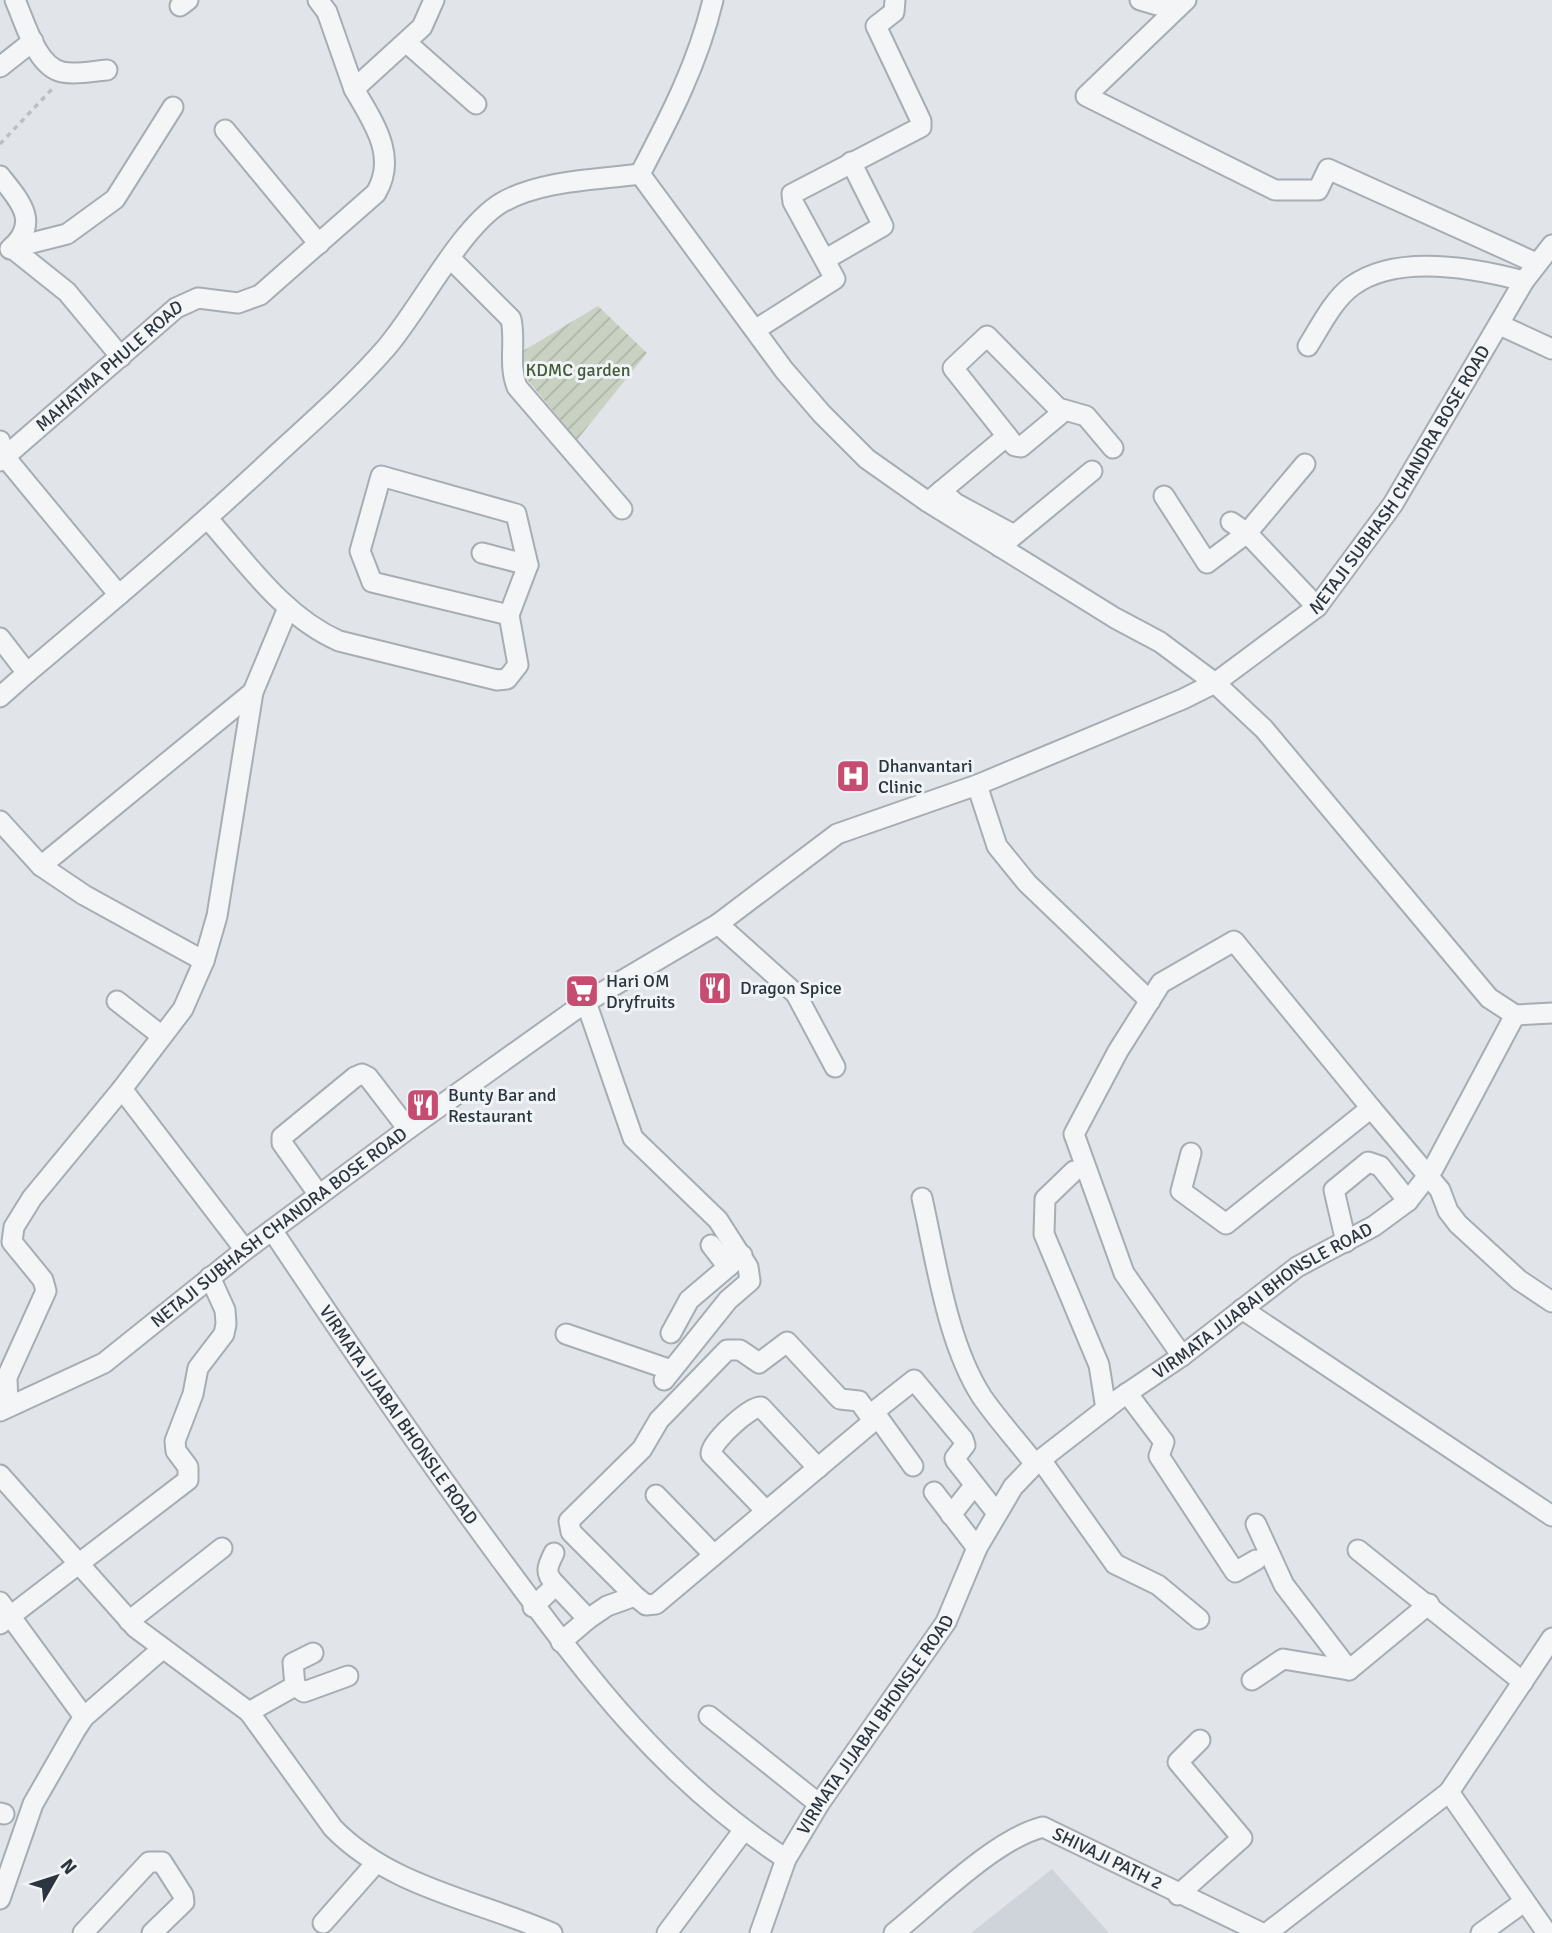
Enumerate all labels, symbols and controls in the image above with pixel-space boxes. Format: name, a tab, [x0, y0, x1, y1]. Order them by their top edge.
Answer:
street label: MAHATMA PHULE ROAD	[31, 296, 186, 436]
street label: NETAJI SUBHASH CHANDRA BOSE ROAD	[1305, 341, 1495, 620]
park label: KDMC garden	[525, 359, 631, 381]
place label: Dhanvantari Clinic	[878, 755, 973, 798]
hospital icon: Dhanvantari Clinic	[834, 757, 872, 795]
restaurant icon: Dragon Spice	[696, 969, 734, 1007]
place label: Hari OM Dryfruits	[606, 970, 675, 1013]
supermarket icon: Hari OM Dryfruits	[563, 972, 601, 1010]
place label: Dragon Spice	[740, 977, 842, 999]
place label: Bunty Bar and Restaurant	[448, 1084, 556, 1127]
restaurant icon: Bunty Bar and Restaurant	[404, 1086, 442, 1124]
street label: NETAJI SUBHASH CHANDRA BOSE ROAD	[146, 1123, 411, 1332]
street label: VIRMATA JIJABAI BHONSLE ROAD	[1148, 1218, 1376, 1384]
street label: VIRMATA JIJABAI BHONSLE ROAD	[315, 1301, 483, 1529]
street label: VIRMATA JIJABAI BHONSLE ROAD	[792, 1612, 959, 1839]
street label: SHIVAJI PATH 2	[1049, 1822, 1166, 1894]
north arrow	[21, 1842, 91, 1912]
text: N	[55, 1854, 82, 1880]

